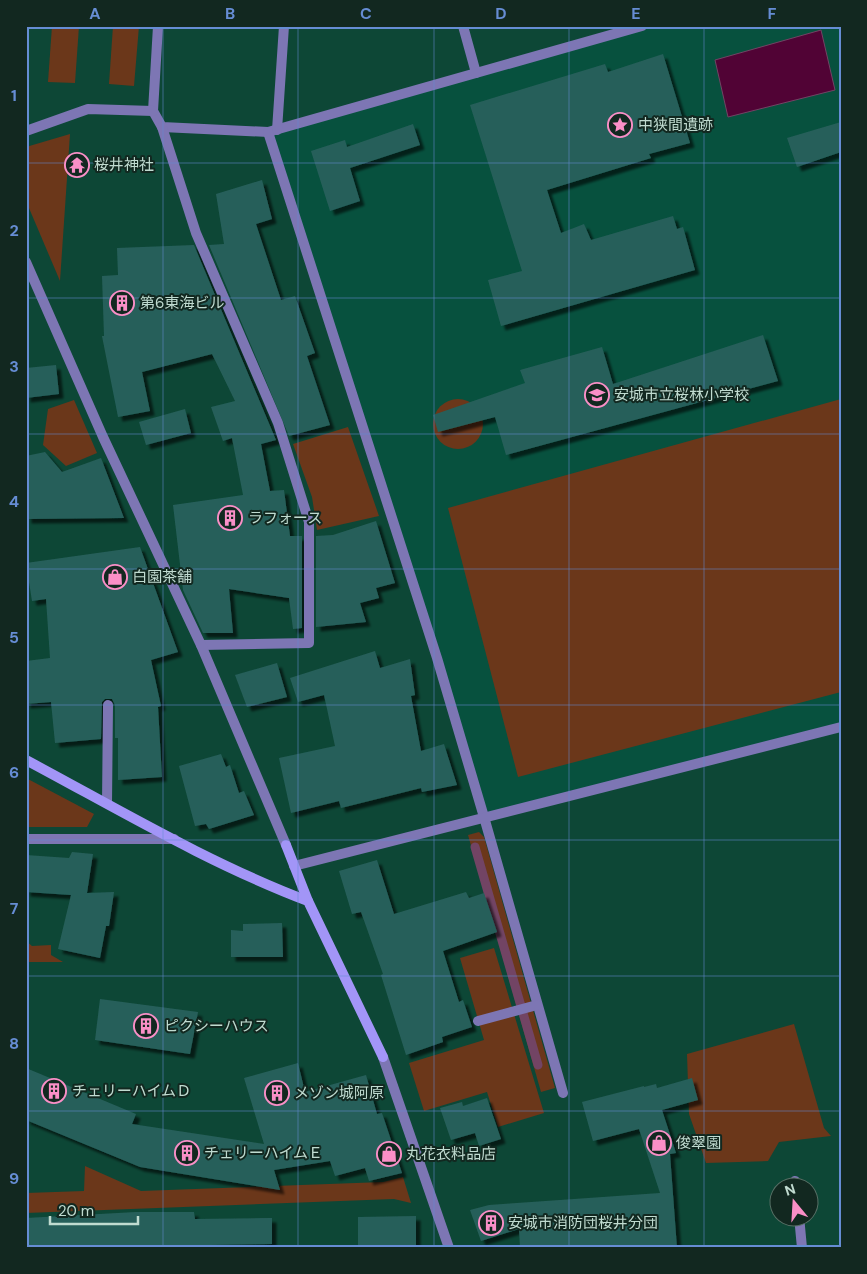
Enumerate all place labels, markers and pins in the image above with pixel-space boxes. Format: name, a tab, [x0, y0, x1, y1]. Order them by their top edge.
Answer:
place icon: 中狭間遺跡	[607, 112, 633, 138]
place label: 中狭間遺跡	[638, 115, 713, 135]
temple icon: 桜井神社	[64, 152, 90, 178]
place label: 桜井神社	[94, 155, 154, 175]
building icon: 第6東海ビル	[109, 290, 135, 316]
place label: 第6東海ビル	[140, 293, 224, 313]
school or university icon: 安城市立桜林小学校	[584, 382, 610, 408]
place label: 安城市立桜林小学校	[614, 385, 749, 405]
building icon: ラフォース	[217, 505, 243, 531]
place label: ラフォース	[248, 508, 322, 528]
shop icon: 白園茶舗	[102, 564, 128, 590]
place label: 白園茶舗	[132, 567, 192, 587]
building icon: ピクシーハウス	[133, 1013, 159, 1039]
place label: ピクシーハウス	[164, 1016, 269, 1036]
building icon: チェリーハイムＤ	[41, 1078, 67, 1104]
building icon: メゾン城阿原	[264, 1080, 290, 1106]
place label: チェリーハイムＤ	[72, 1081, 191, 1101]
place label: メゾン城阿原	[294, 1083, 384, 1103]
shop icon: 俊翠園	[646, 1130, 672, 1156]
place label: 俊翠園	[676, 1133, 721, 1153]
building icon: チェリーハイムＥ	[174, 1140, 200, 1166]
shop icon: 丸花衣料品店	[376, 1141, 402, 1167]
place label: チェリーハイムＥ	[204, 1143, 323, 1163]
place label: 丸花衣料品店	[406, 1144, 496, 1164]
building icon: 安城市消防団桜井分団	[478, 1210, 504, 1236]
place label: 安城市消防団桜井分団	[508, 1213, 658, 1233]

